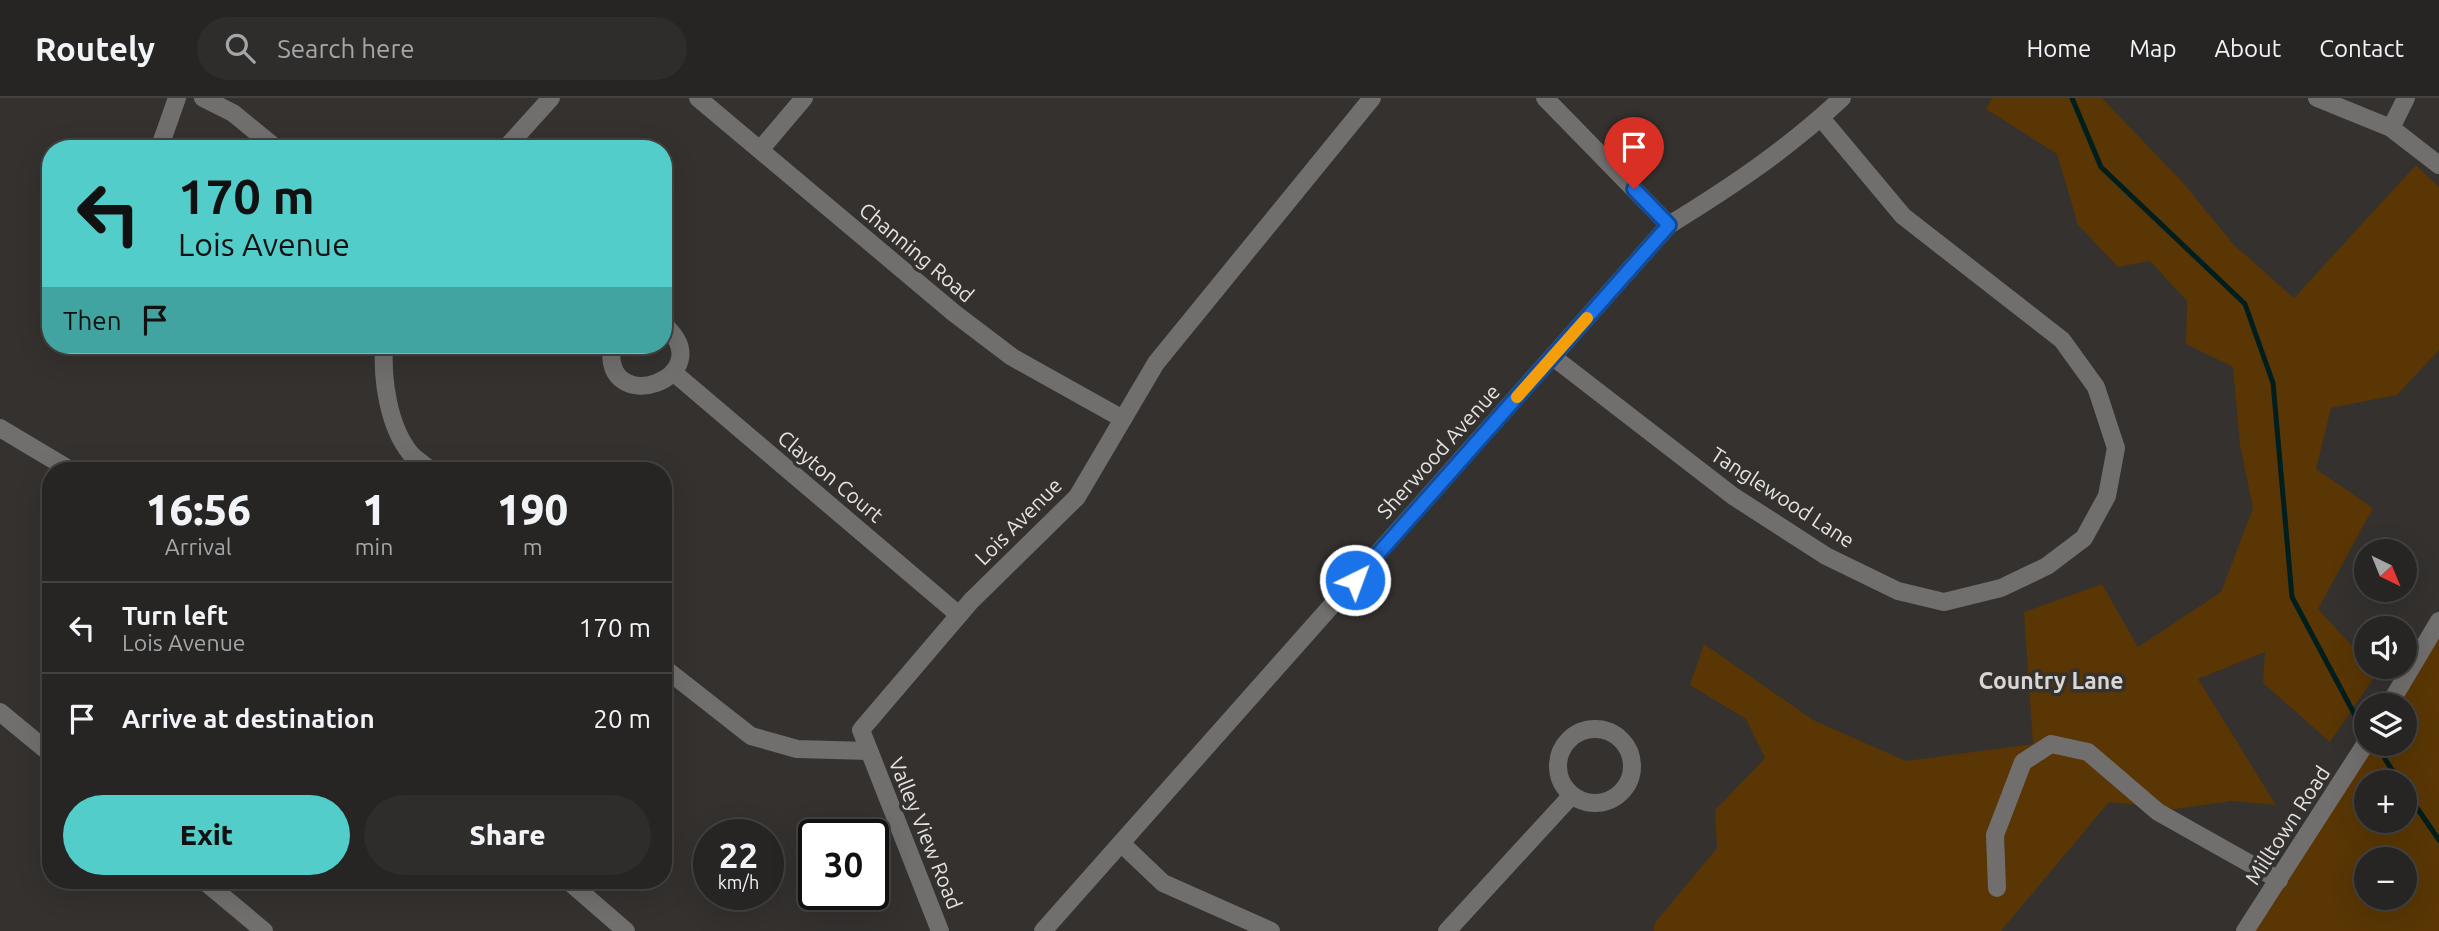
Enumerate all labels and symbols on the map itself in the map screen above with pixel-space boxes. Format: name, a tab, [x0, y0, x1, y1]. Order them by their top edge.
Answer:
pin	[1604, 117, 1664, 189]
street label: Channing Road	[855, 197, 979, 307]
street label: Sherwood Avenue	[1372, 379, 1504, 523]
street label: Clayton Court	[774, 425, 888, 527]
street label: Tanglewood Lane	[1707, 442, 1859, 552]
street label: Lois Avenue	[970, 473, 1066, 569]
north arrow	[2354, 539, 2417, 602]
position arrow	[1318, 543, 1392, 617]
district label: Country Lane	[1979, 668, 2124, 693]
street label: Valley View Road	[885, 754, 967, 912]
street label: Milltown Road	[2240, 761, 2334, 889]
speed limit sign: 30	[798, 819, 889, 910]

